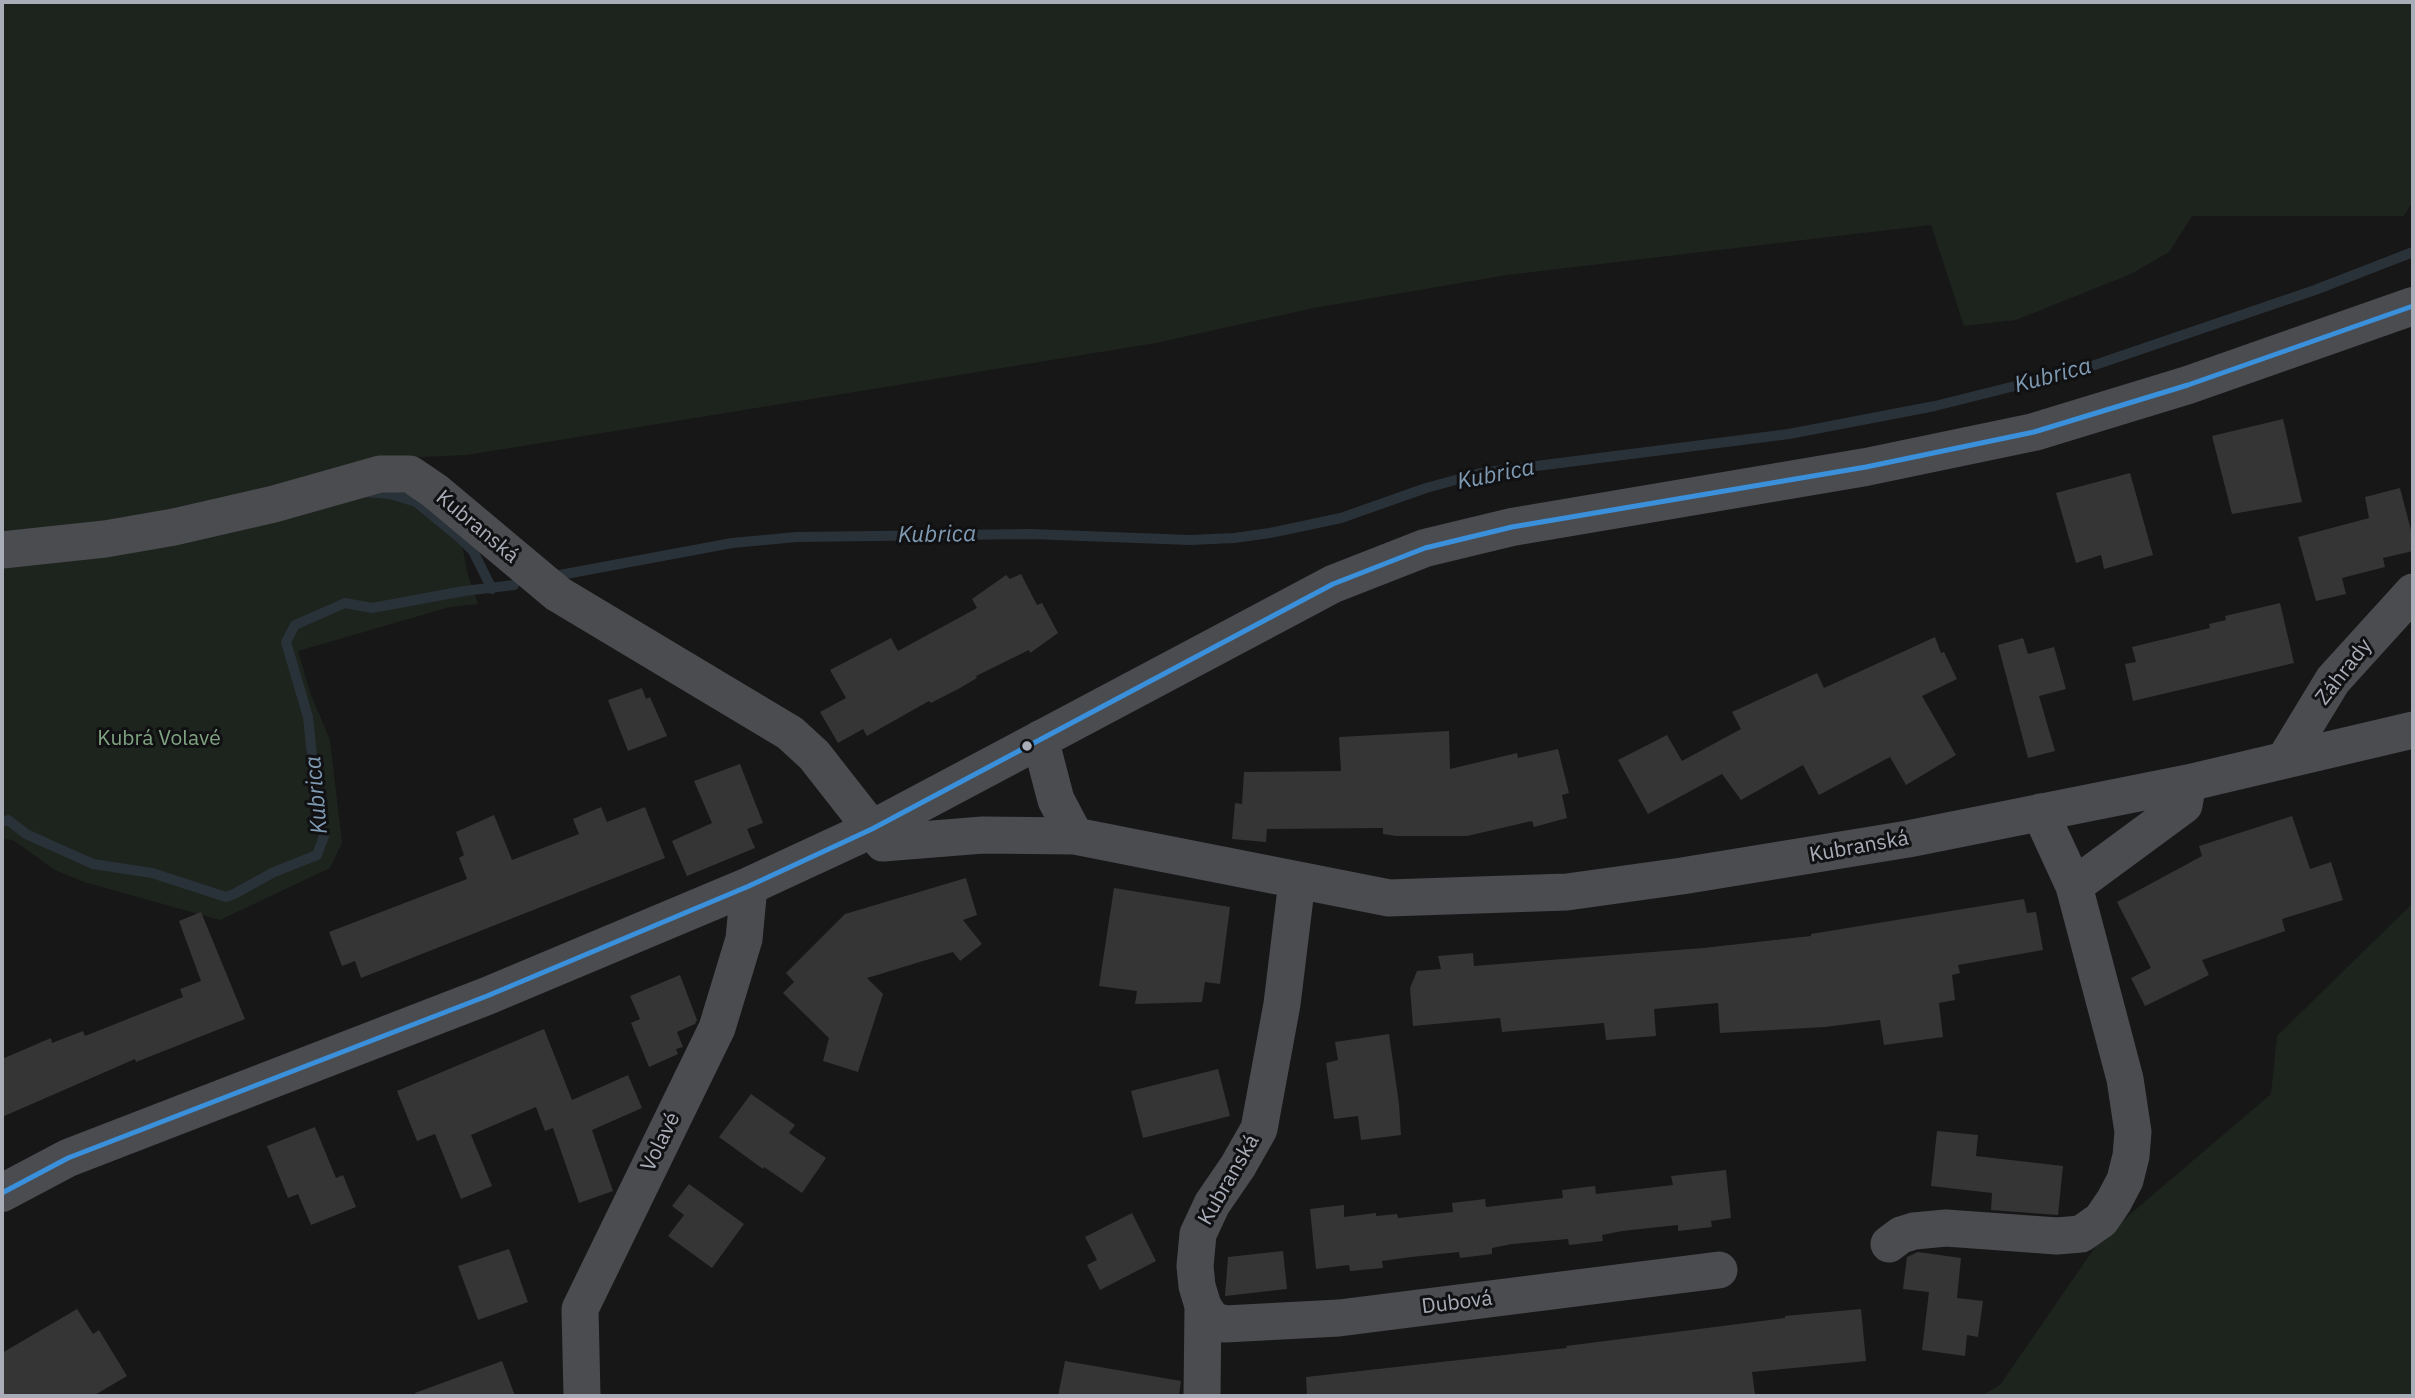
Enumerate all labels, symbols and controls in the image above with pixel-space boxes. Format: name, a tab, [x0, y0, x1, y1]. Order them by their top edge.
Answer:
water label: Kubrica	[2012, 353, 2094, 399]
water label: Kubrica	[1455, 454, 1537, 496]
street label: Kubranská	[430, 485, 524, 569]
water label: Kubrica	[898, 521, 976, 549]
street label: Záhrady	[2310, 634, 2378, 710]
park label: Kubrá Volavé	[97, 726, 221, 752]
unlabelled marker	[1020, 739, 1034, 753]
water label: Kubrica	[300, 755, 334, 835]
street label: Kubranská	[1807, 826, 1911, 868]
street label: Volavé	[636, 1108, 686, 1176]
street label: Kubranská	[1193, 1130, 1265, 1230]
street label: Dubová	[1420, 1286, 1494, 1320]

